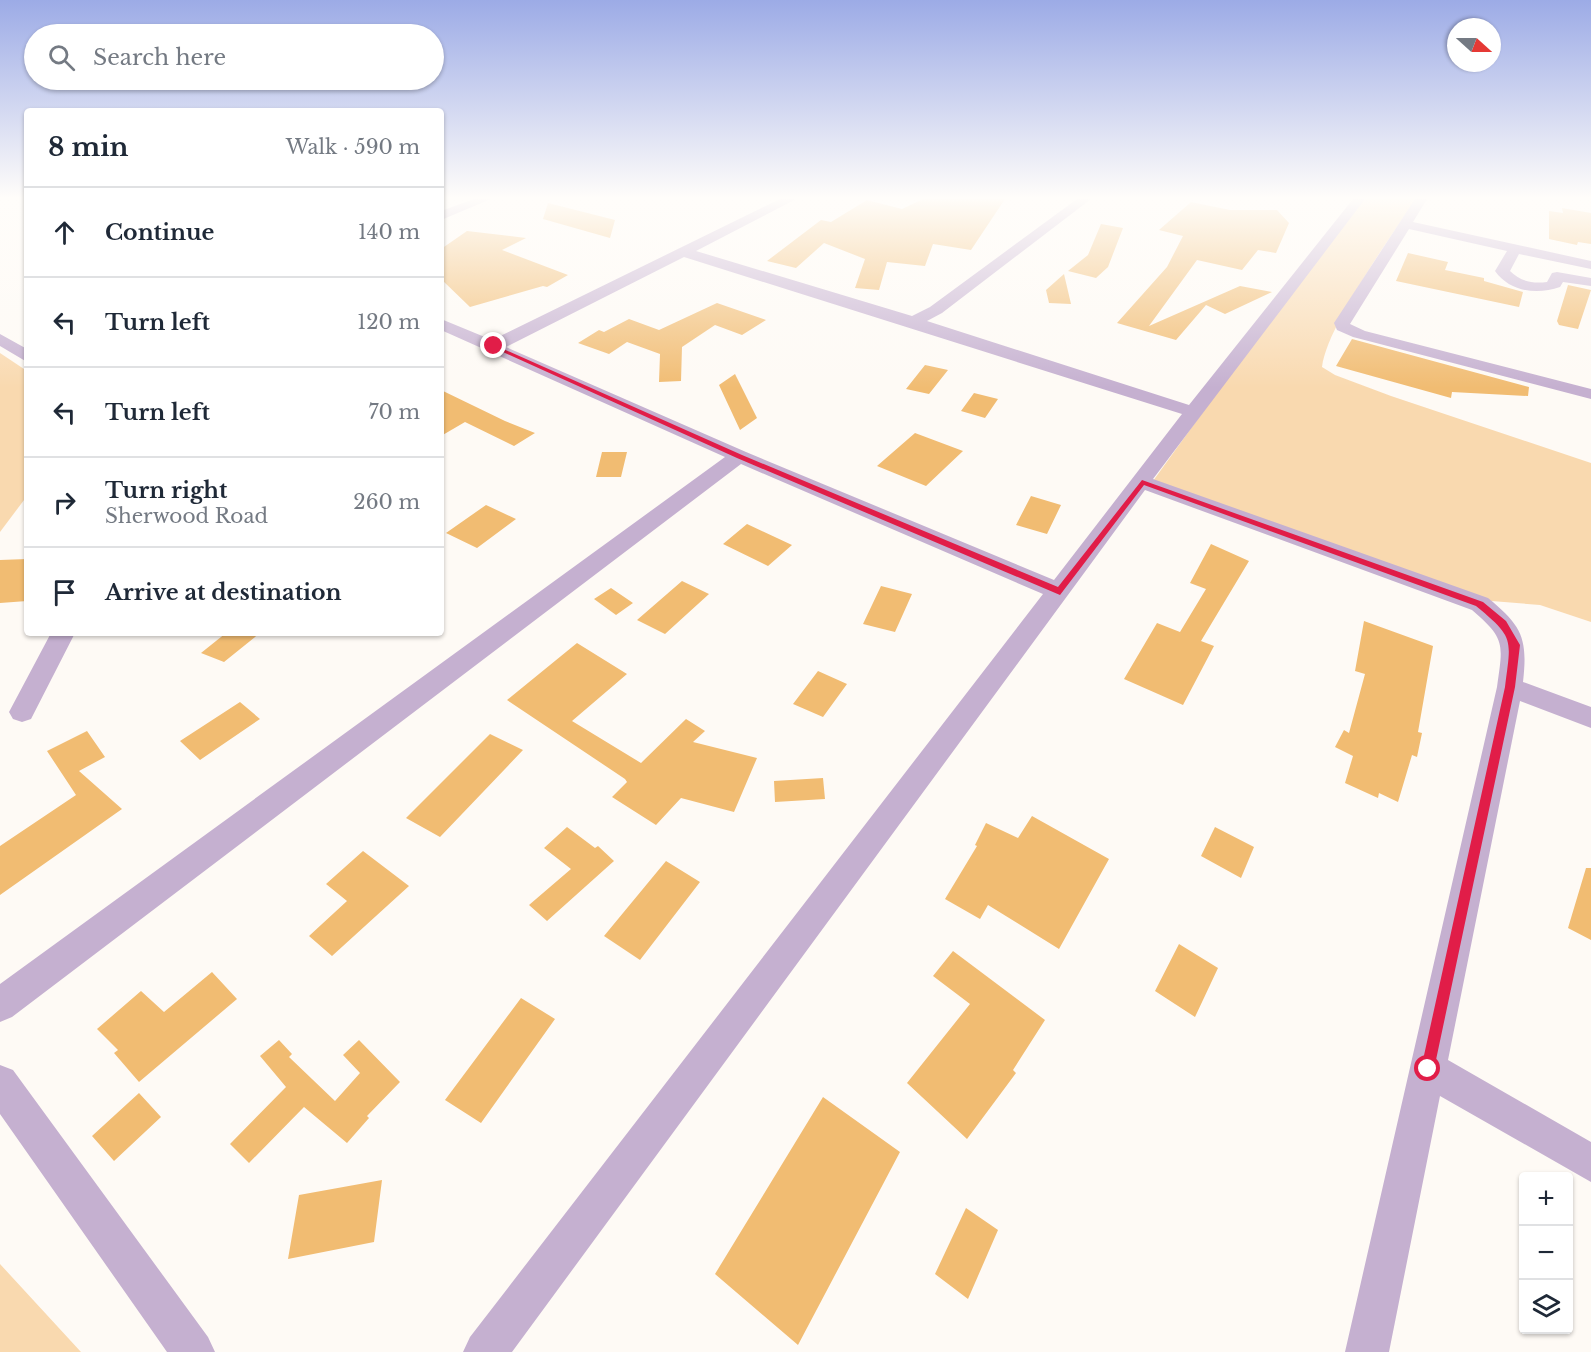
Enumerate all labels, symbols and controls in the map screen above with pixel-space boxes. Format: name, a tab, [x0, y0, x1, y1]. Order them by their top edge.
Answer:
north arrow	[1447, 18, 1501, 72]
search box	[24, 24, 444, 90]
icon: search	[45, 41, 78, 74]
text: Search here	[93, 44, 226, 71]
text: 8 min	[48, 131, 128, 163]
text: Walk · 590 m	[286, 135, 420, 159]
icon: ahead	[48, 216, 81, 249]
text: Continue	[105, 219, 214, 246]
text: 140 m	[358, 220, 420, 244]
icon: left	[48, 306, 81, 339]
text: Turn left	[105, 309, 210, 336]
text: 120 m	[357, 310, 420, 334]
route end	[480, 332, 506, 358]
icon: left	[48, 396, 81, 429]
text: Turn left	[105, 399, 210, 426]
text: 70 m	[368, 400, 420, 424]
text: Turn right	[105, 477, 227, 504]
icon: right	[48, 486, 81, 519]
text: 260 m	[353, 490, 420, 514]
text: Sherwood Road	[105, 504, 268, 528]
icon: arrive	[48, 576, 81, 609]
text: Arrive at destination	[105, 579, 342, 606]
route start	[1414, 1055, 1440, 1081]
map controls	[1519, 1172, 1573, 1334]
button: +	[1519, 1172, 1573, 1226]
button: −	[1519, 1226, 1573, 1280]
button: layers	[1519, 1280, 1573, 1334]

